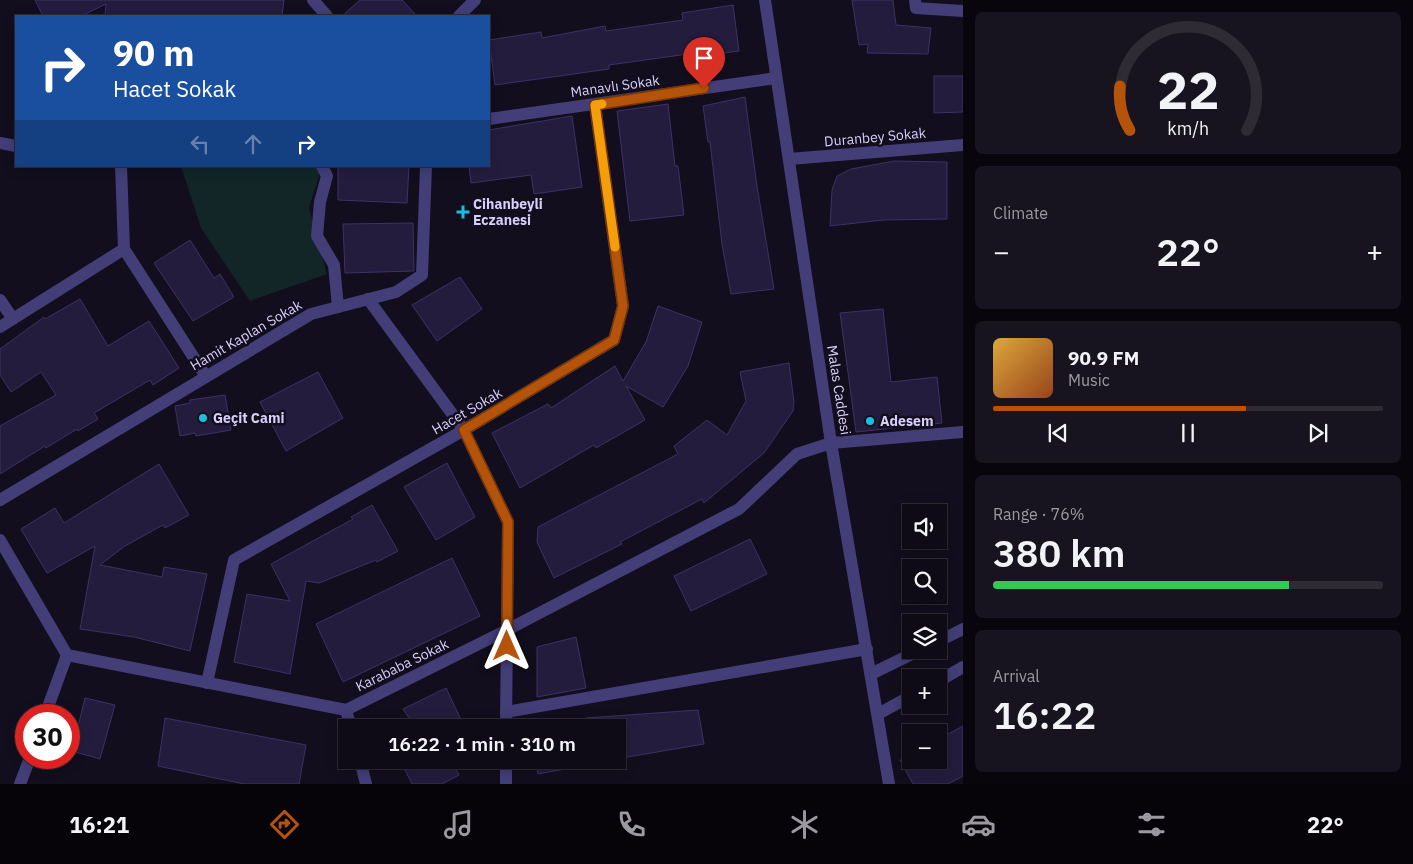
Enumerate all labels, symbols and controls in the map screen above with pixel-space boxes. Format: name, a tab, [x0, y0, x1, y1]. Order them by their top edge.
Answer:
text: 90 m	[113, 30, 195, 76]
icon: right	[30, 35, 95, 100]
pin	[683, 37, 725, 88]
icon: arrive	[690, 44, 718, 72]
text: 22	[1157, 56, 1219, 123]
street label: Manavlı Sokak	[569, 71, 661, 101]
text: Hacet Sokak	[113, 74, 236, 103]
text: km/h	[1167, 117, 1209, 140]
street label: Duranbey Sokak	[823, 124, 927, 150]
icon: left	[186, 130, 214, 158]
icon: ahead	[239, 130, 267, 158]
icon: right	[292, 130, 320, 158]
place label: Cihanbeyli Eczanesi	[473, 195, 543, 229]
text: Climate	[993, 203, 1048, 223]
marker: Cihanbeyli Eczanesi	[457, 206, 469, 218]
text: 22°	[1156, 227, 1220, 276]
text: −	[993, 233, 1010, 270]
text: +	[1366, 233, 1383, 270]
street label: Hamit Kaplan Sokak	[187, 295, 306, 374]
street label: Malas Caddesi	[823, 344, 855, 436]
text: 90.9 FM	[1068, 346, 1139, 370]
text: Music	[1068, 370, 1110, 390]
street label: Hacet Sokak	[429, 383, 506, 438]
place label: Geçit Cami	[213, 409, 284, 427]
marker: Geçit Cami	[197, 412, 209, 424]
place label: Adesem	[880, 412, 933, 430]
marker: Adesem	[864, 415, 876, 427]
icon: previous	[1044, 419, 1072, 447]
icon: pause	[1174, 419, 1202, 447]
icon: next	[1304, 419, 1332, 447]
map controls	[902, 504, 947, 769]
button: sound	[902, 504, 947, 549]
text: Range · 76%	[993, 504, 1085, 524]
text: 380 km	[993, 528, 1125, 577]
button: search	[902, 559, 947, 604]
button: layers	[902, 614, 947, 659]
position arrow	[480, 619, 532, 671]
street label: Karababa Sokak	[353, 634, 452, 695]
text: Arrival	[993, 666, 1040, 686]
button: +	[902, 669, 947, 714]
text: 16:22	[993, 690, 1096, 739]
speed limit sign: 30	[15, 704, 80, 769]
button: −	[902, 724, 947, 769]
text: 16:22 · 1 min · 310 m	[388, 732, 576, 756]
icon: directions	[267, 807, 302, 842]
icon: music	[441, 807, 476, 842]
icon: phone	[614, 807, 649, 842]
icon: climate	[787, 807, 822, 842]
icon: car	[961, 807, 996, 842]
icon: filters	[1134, 807, 1169, 842]
text: 16:21	[69, 810, 129, 839]
text: 22°	[1307, 810, 1344, 839]

